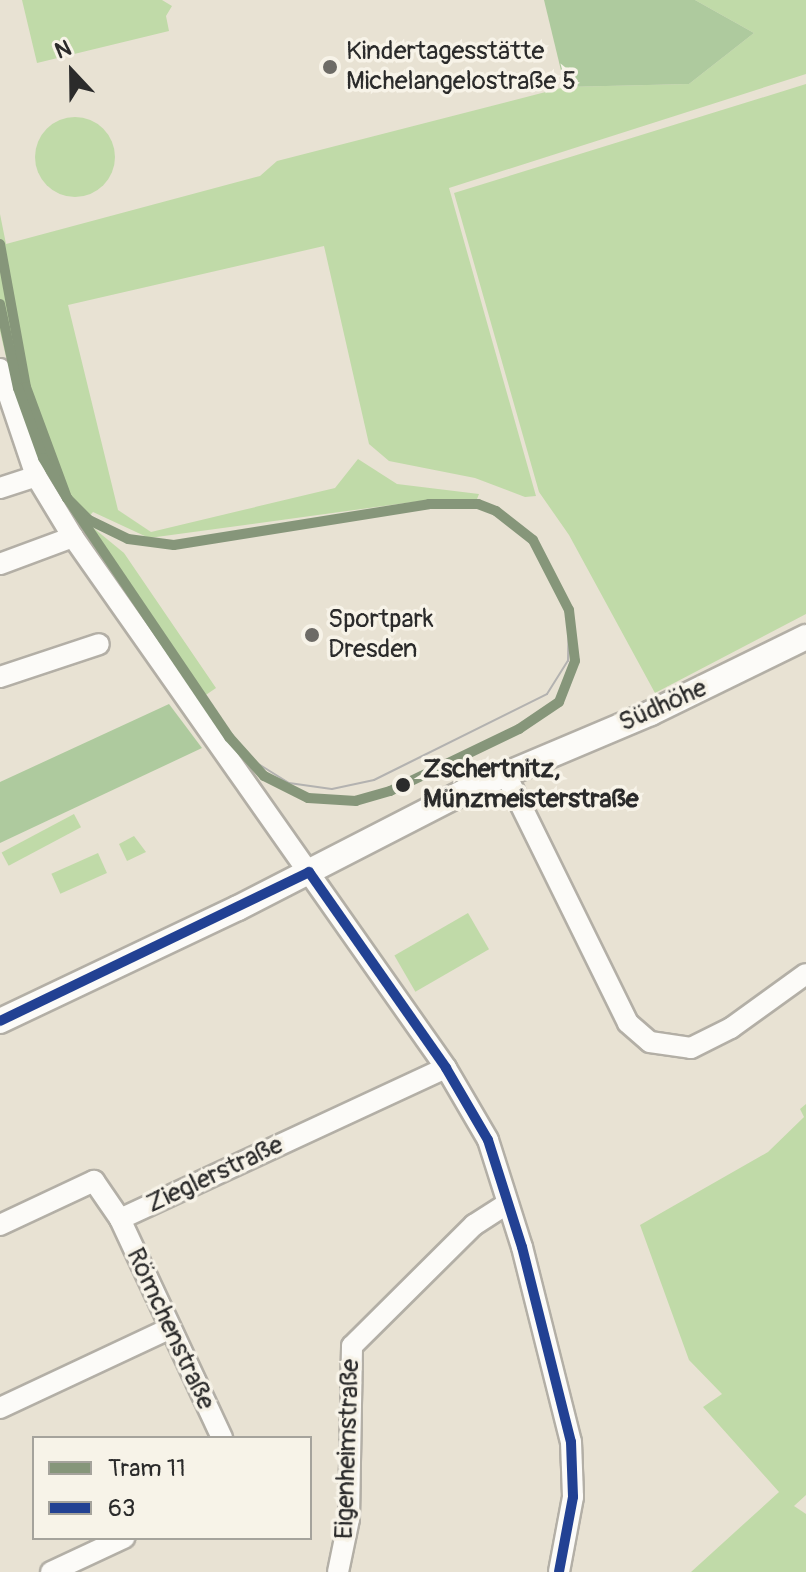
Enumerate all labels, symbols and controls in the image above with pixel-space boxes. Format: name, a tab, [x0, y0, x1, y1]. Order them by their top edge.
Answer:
north arrow	[32, 32, 112, 112]
text: N	[51, 34, 75, 66]
place label: Kindertagesstätte Michelangelostraße 5	[346, 36, 576, 98]
marker: Kindertagesstätte Michelangelostraße 5	[321, 58, 339, 76]
place label: Sportpark Dresden	[328, 604, 434, 666]
marker: Sportpark Dresden	[303, 626, 321, 644]
street label: Südhöhe	[614, 673, 712, 739]
place label: Zschertnitz, Münzmeisterstraße	[423, 754, 639, 816]
marker: Zschertnitz, Münzmeisterstraße	[390, 772, 416, 798]
street label: Zieglerstraße	[142, 1130, 288, 1220]
street label: Römchenstraße	[119, 1243, 221, 1415]
street label: Eigenheimstraße	[329, 1358, 367, 1540]
legend	[32, 1436, 312, 1540]
text: Tram 11	[108, 1454, 186, 1483]
text: 63	[108, 1494, 135, 1523]

